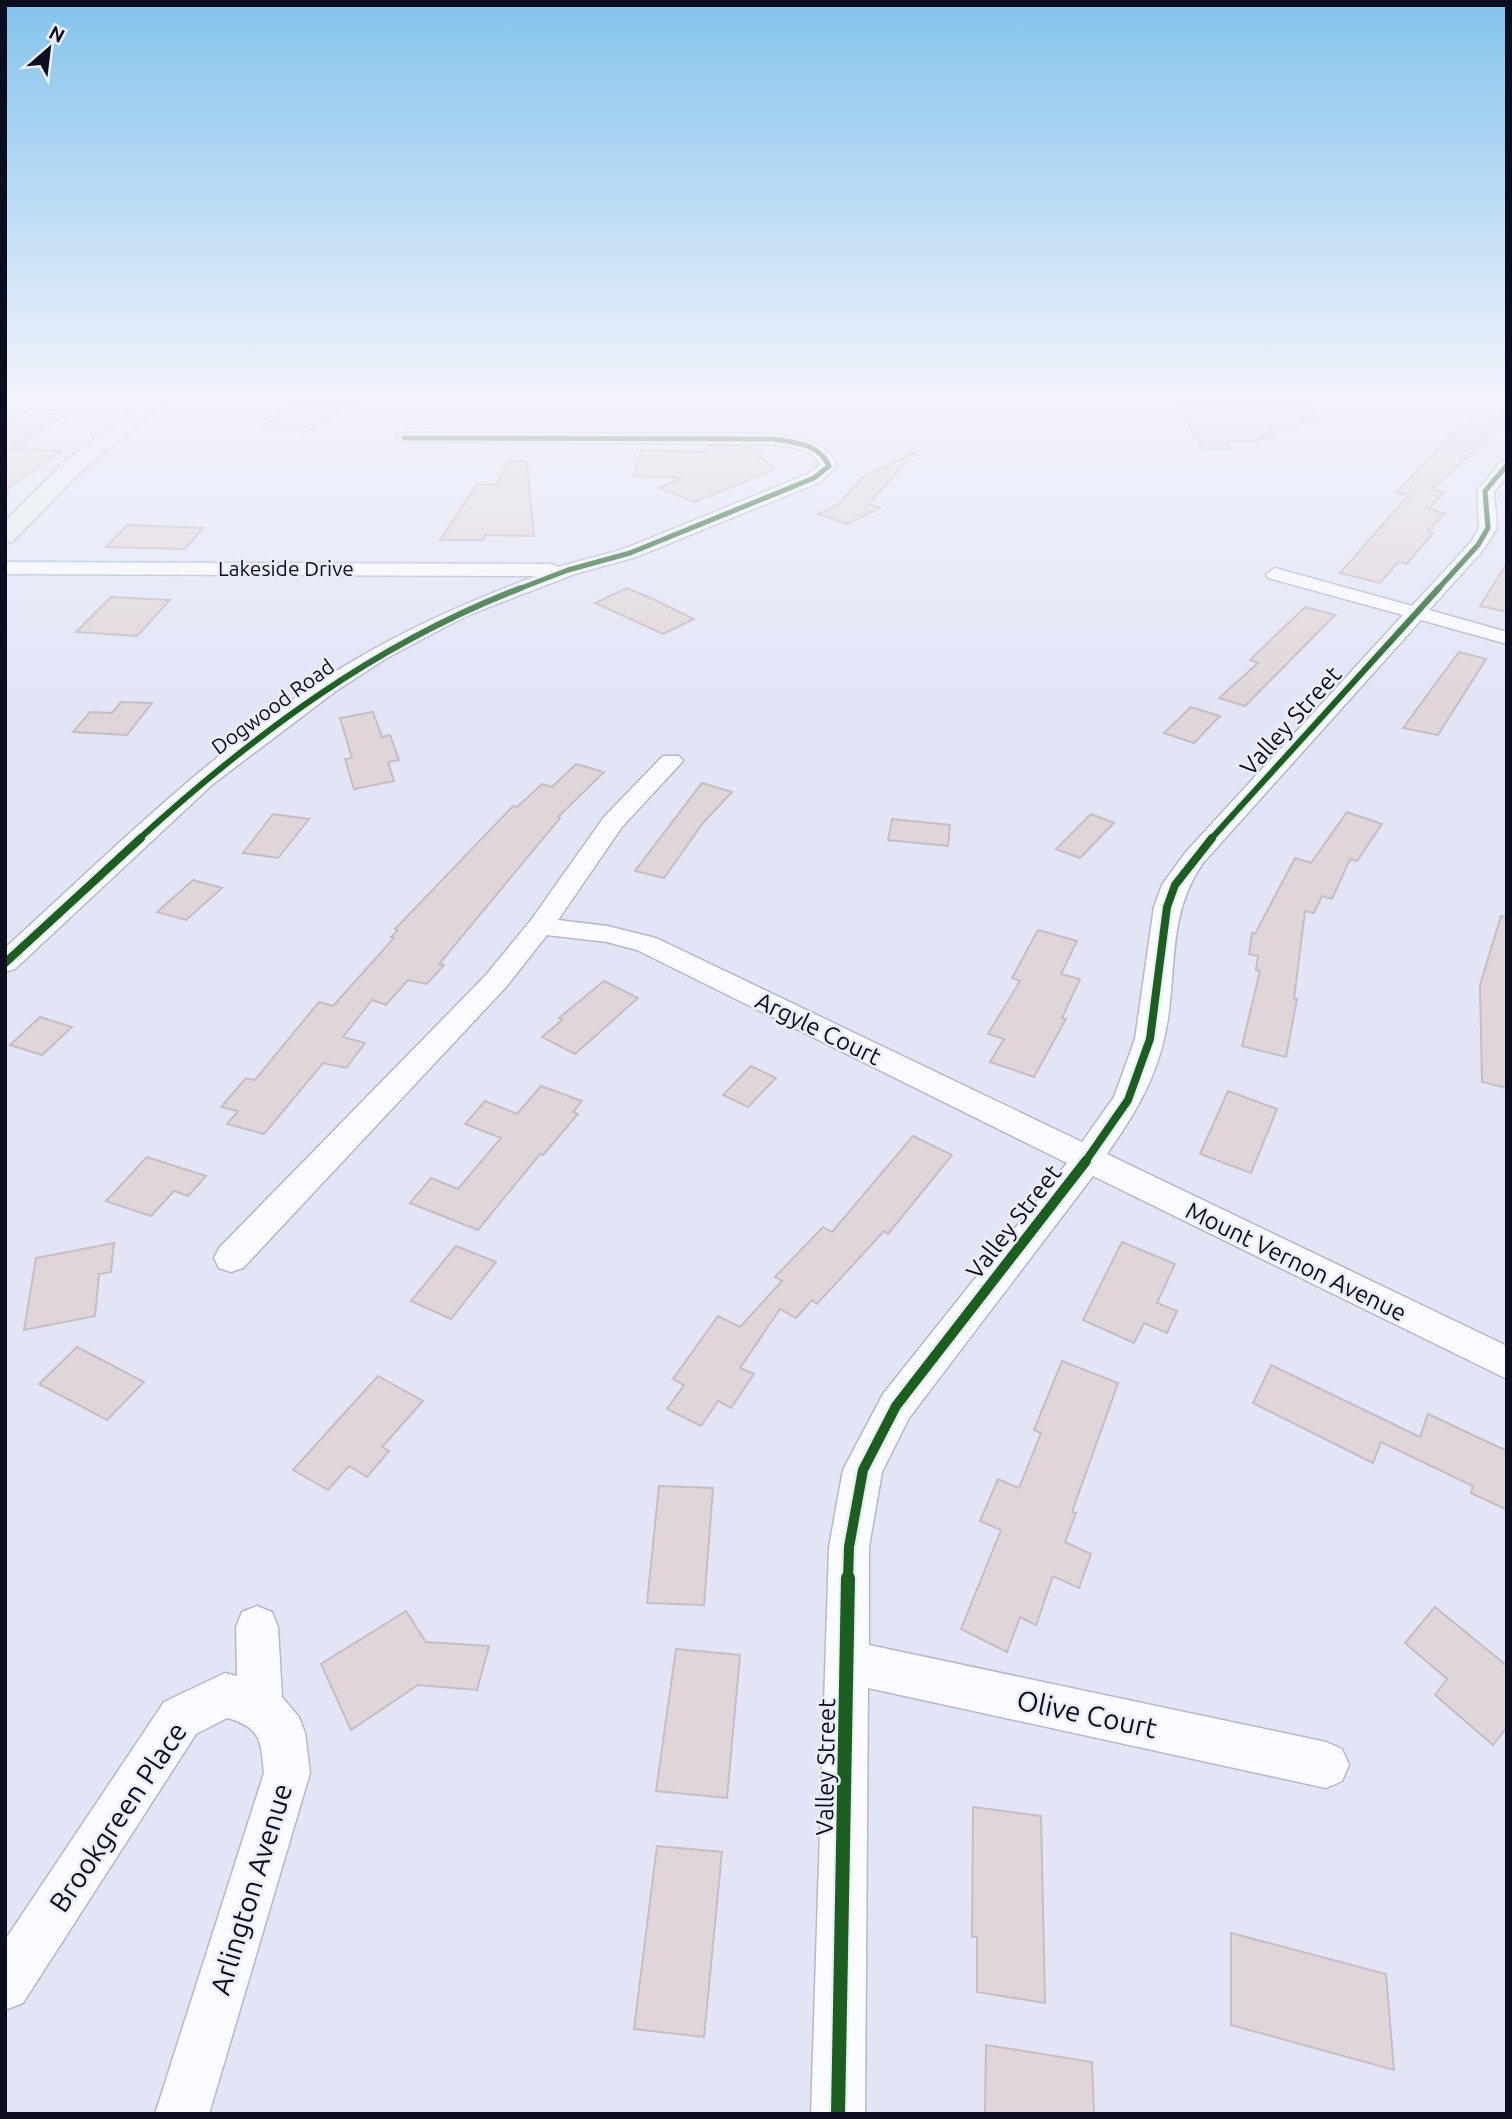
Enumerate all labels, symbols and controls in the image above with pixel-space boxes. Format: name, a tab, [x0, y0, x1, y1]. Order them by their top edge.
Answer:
north arrow	[14, 14, 84, 84]
text: N	[46, 21, 68, 47]
street label: Lakeside Drive	[218, 556, 354, 580]
street label: Dogwood Road	[206, 654, 338, 759]
street label: Valley Street	[1235, 660, 1347, 781]
street label: Argyle Court	[751, 987, 886, 1071]
street label: Valley Street	[961, 1159, 1067, 1284]
street label: Mount Vernon Avenue	[1182, 1196, 1411, 1327]
street label: Olive Court	[1014, 1684, 1160, 1743]
street label: Valley Street	[811, 1698, 840, 1836]
street label: Brookgreen Place	[43, 1716, 192, 1917]
street label: Arlington Avenue	[204, 1780, 297, 1998]

